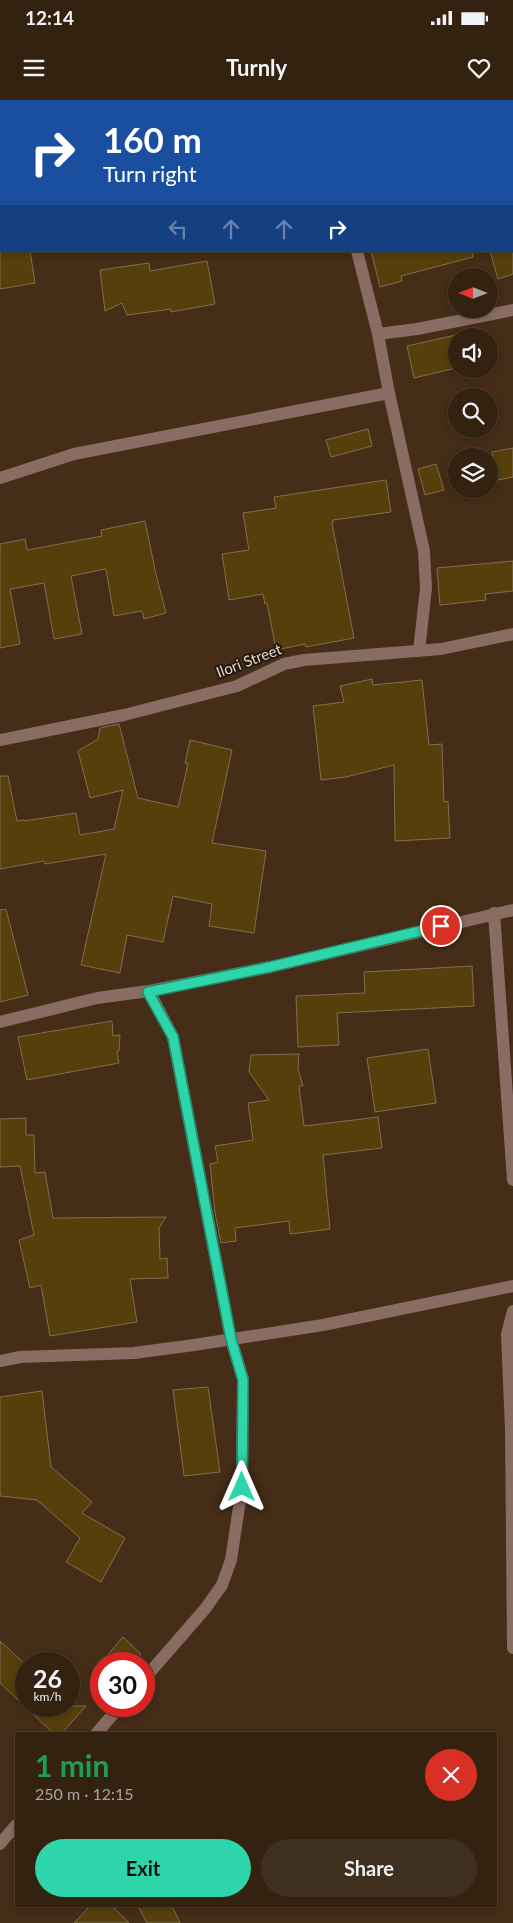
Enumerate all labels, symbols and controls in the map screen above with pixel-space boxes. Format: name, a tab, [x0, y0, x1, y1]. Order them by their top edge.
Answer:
text: 12:14	[25, 6, 74, 29]
icon: menu	[20, 54, 48, 82]
text: Turnly	[226, 54, 287, 81]
icon: heart	[465, 54, 493, 82]
text: 160 m	[103, 118, 202, 160]
icon: right	[20, 120, 85, 185]
text: Turn right	[103, 160, 197, 187]
icon: left	[164, 215, 192, 243]
icon: ahead	[217, 215, 245, 243]
icon: ahead	[270, 215, 298, 243]
icon: right	[323, 215, 351, 243]
north arrow	[448, 268, 498, 318]
map controls	[448, 268, 498, 498]
button: sound	[448, 328, 498, 378]
button: search	[448, 388, 498, 438]
button: layers	[448, 448, 498, 498]
street label: Ilori Street	[213, 639, 284, 681]
pin	[420, 905, 462, 947]
icon: arrive	[427, 912, 455, 940]
position arrow	[215, 1460, 267, 1512]
speed limit sign: 30	[90, 1652, 155, 1717]
text: 26	[33, 1663, 62, 1693]
text: km/h	[33, 1689, 62, 1704]
text: 1 min	[35, 1747, 109, 1783]
button: close	[425, 1749, 477, 1801]
text: 250 m · 12:15	[35, 1784, 134, 1803]
button: Exit	[35, 1839, 251, 1897]
button: Share	[261, 1839, 477, 1897]

